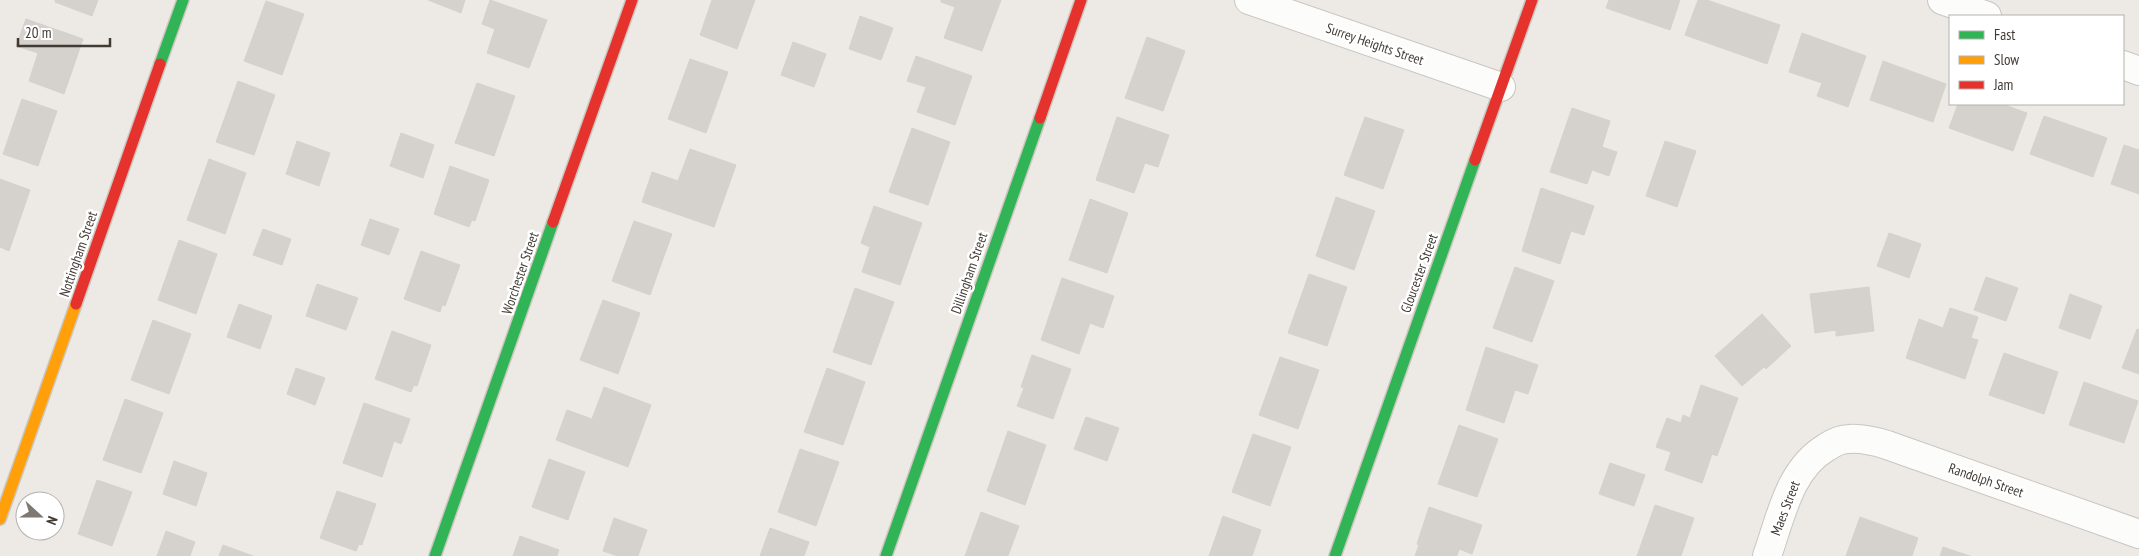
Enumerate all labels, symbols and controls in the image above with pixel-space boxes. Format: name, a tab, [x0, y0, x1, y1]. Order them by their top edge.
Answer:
scale bar	[18, 15, 110, 47]
legend	[1949, 15, 2124, 105]
street label: Surrey Heights Street	[1324, 19, 1426, 69]
text: 20 m	[25, 23, 51, 42]
text: Fast	[1994, 25, 2015, 44]
text: Slow	[1994, 50, 2019, 69]
text: Jam	[1993, 75, 2013, 94]
street label: Nottingham Street	[55, 209, 101, 299]
street label: Worchester Street	[498, 229, 543, 316]
street label: Dillingham Street	[947, 230, 991, 316]
street label: Gloucester Street	[1396, 231, 1442, 315]
street label: Randolph Street	[1946, 459, 2026, 501]
street label: Maes Street	[1766, 478, 1804, 538]
north arrow	[15, 491, 65, 541]
text: N	[42, 514, 62, 527]

